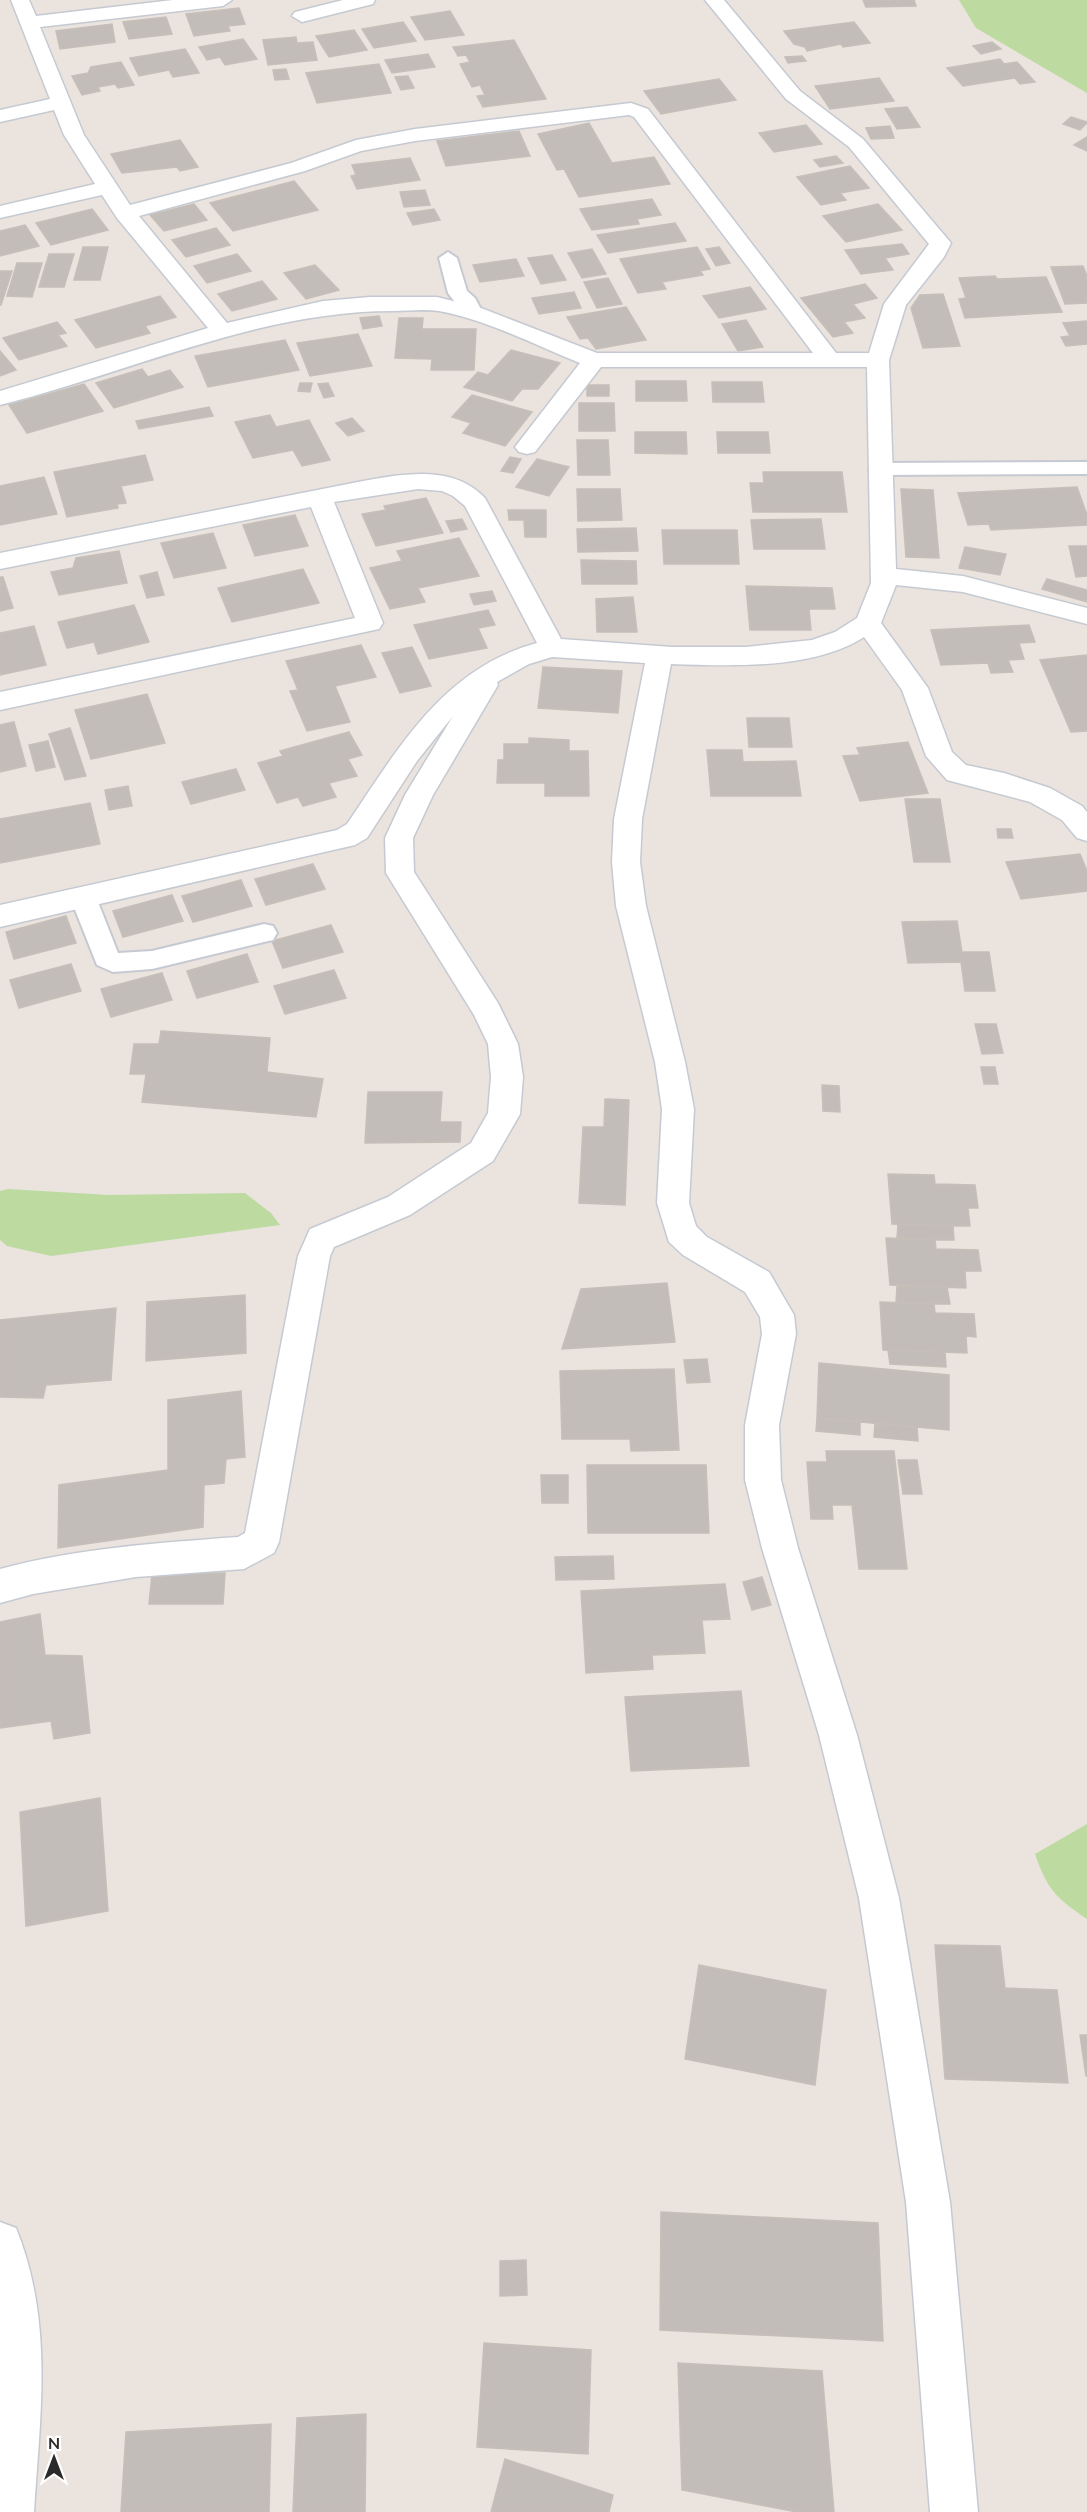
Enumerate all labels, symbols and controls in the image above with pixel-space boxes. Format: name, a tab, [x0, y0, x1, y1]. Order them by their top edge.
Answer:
north arrow	[24, 2428, 84, 2488]
text: N	[48, 2433, 60, 2453]

